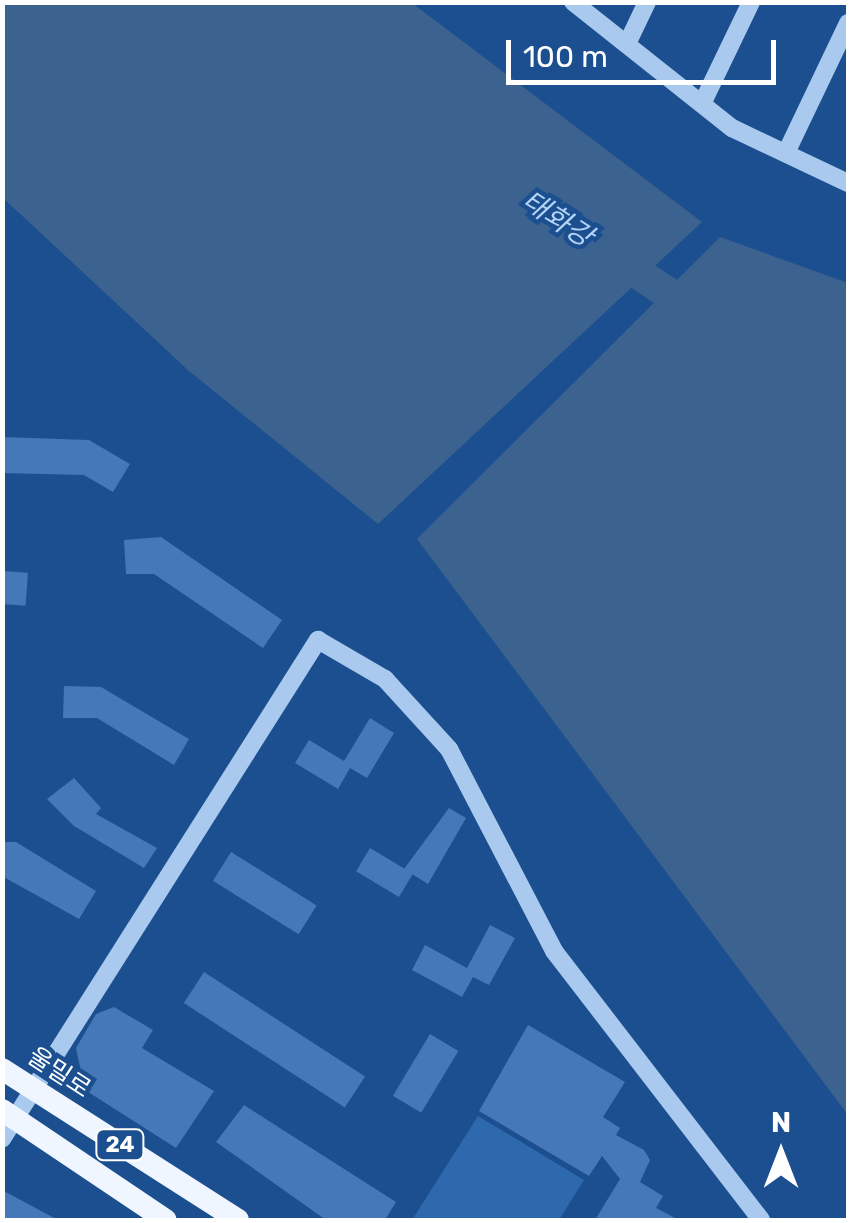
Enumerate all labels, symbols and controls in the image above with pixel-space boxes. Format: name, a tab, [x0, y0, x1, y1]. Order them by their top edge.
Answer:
scale bar	[511, 20, 781, 82]
text: 100 m	[523, 39, 608, 75]
water label: 태화강	[515, 184, 599, 254]
street label: 울밀로	[22, 1042, 96, 1104]
north arrow	[731, 1103, 831, 1203]
text: N	[771, 1106, 791, 1139]
road number: 24	[95, 1128, 145, 1162]

